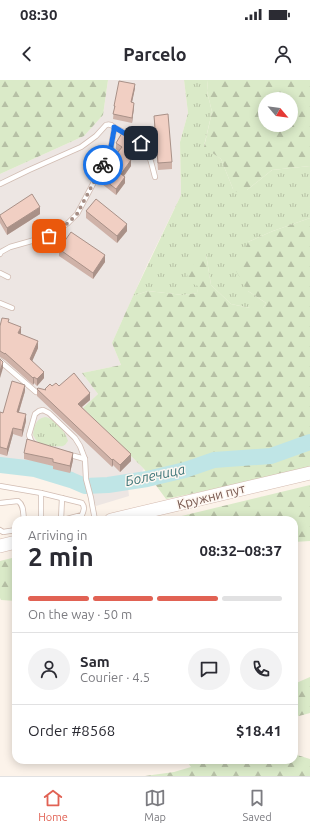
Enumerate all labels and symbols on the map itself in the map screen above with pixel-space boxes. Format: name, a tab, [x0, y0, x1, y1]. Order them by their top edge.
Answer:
north arrow	[258, 92, 298, 132]
pin	[124, 126, 158, 160]
courier	[83, 145, 123, 185]
pin	[32, 219, 66, 253]
water label: Болечица	[124, 461, 187, 489]
street label: Кружни пут	[176, 481, 247, 511]

